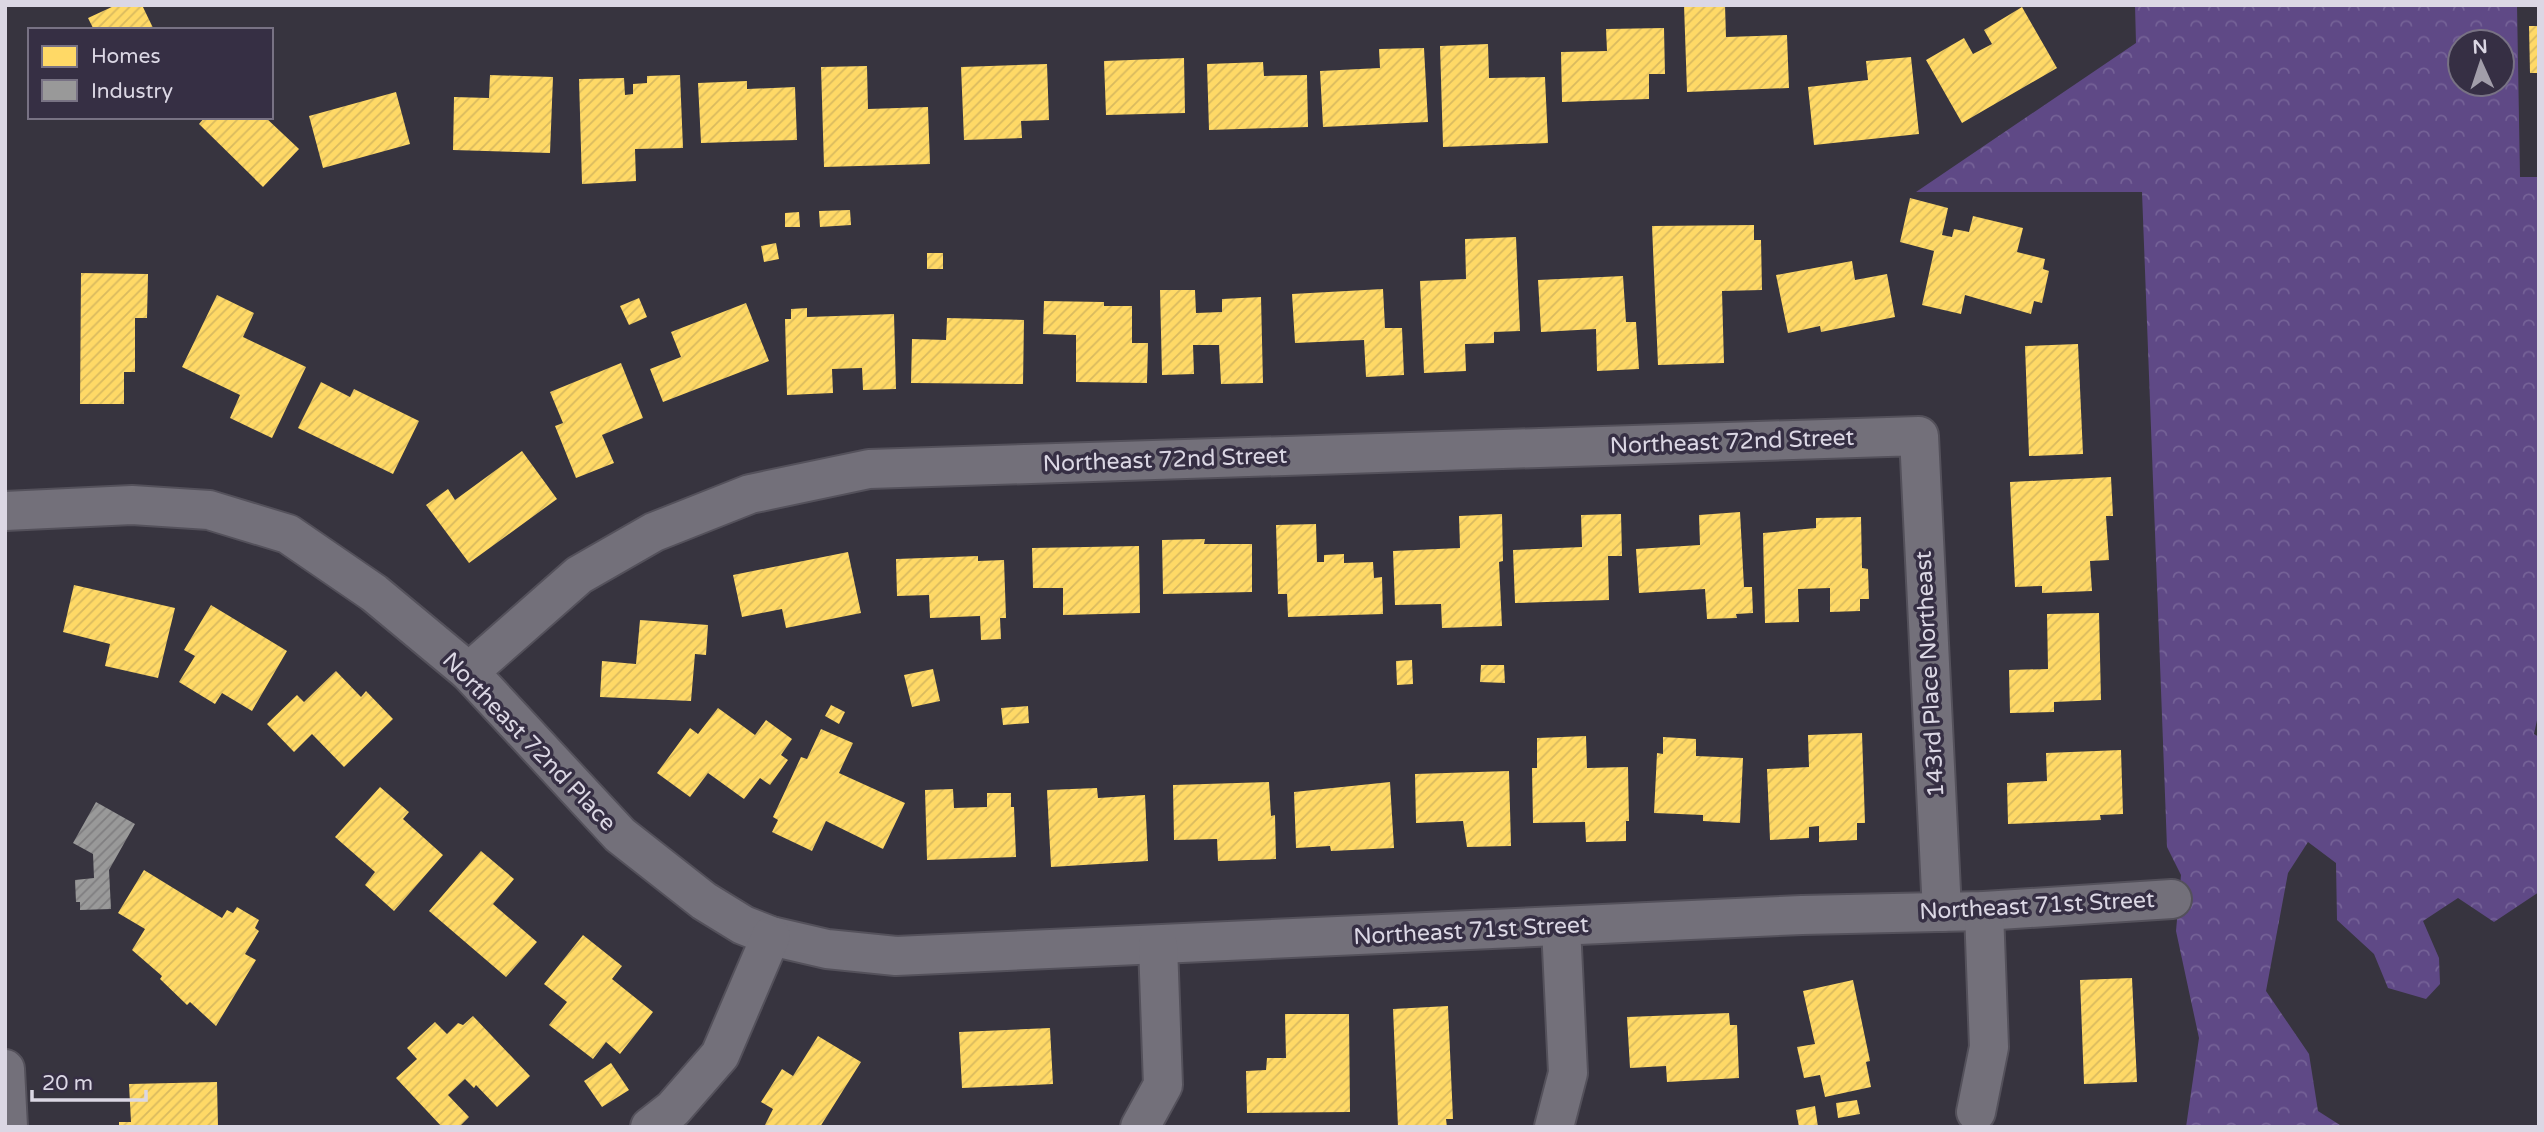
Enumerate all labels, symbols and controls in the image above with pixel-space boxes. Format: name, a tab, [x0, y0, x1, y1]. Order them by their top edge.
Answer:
legend	[28, 28, 273, 119]
north arrow	[2446, 28, 2516, 98]
text: N	[2472, 36, 2488, 58]
text: Homes	[91, 44, 161, 69]
text: Industry	[91, 79, 173, 104]
street label: Northeast 72nd Street	[1609, 424, 1855, 460]
street label: Northeast 72nd Street	[1042, 442, 1288, 478]
street label: 143rd Place Northeast	[1910, 550, 1950, 798]
street label: Northeast 72nd Place	[436, 647, 622, 837]
street label: Northeast 71st Street	[1919, 886, 2156, 926]
street label: Northeast 71st Street	[1353, 911, 1590, 951]
scale bar	[32, 1058, 145, 1102]
text: 20 m	[42, 1071, 93, 1096]

